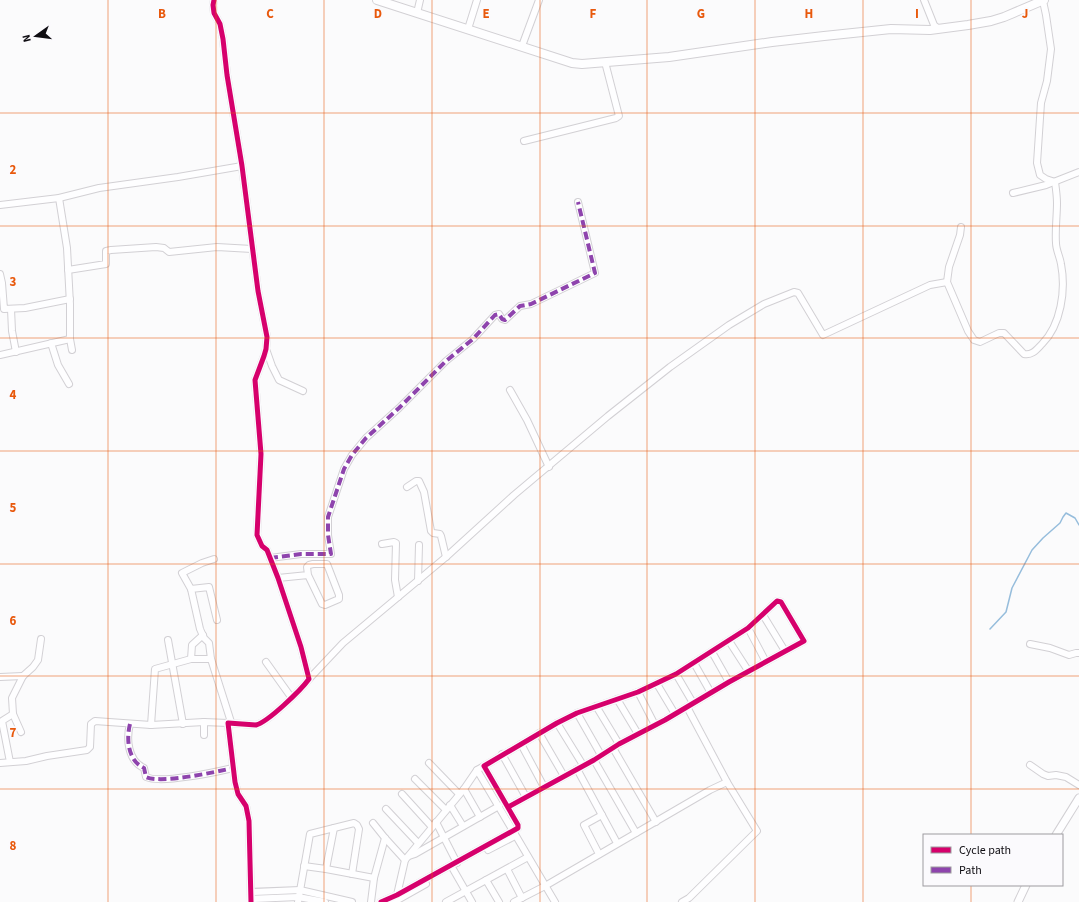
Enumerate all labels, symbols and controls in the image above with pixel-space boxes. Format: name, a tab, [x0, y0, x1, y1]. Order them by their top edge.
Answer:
text: B	[158, 5, 166, 23]
text: C	[266, 5, 274, 23]
text: D	[374, 5, 382, 23]
text: E	[482, 5, 490, 23]
text: F	[590, 5, 597, 23]
text: G	[697, 5, 705, 23]
text: H	[805, 5, 813, 23]
text: I	[915, 5, 919, 23]
text: J	[1022, 5, 1028, 23]
north arrow	[16, 16, 56, 56]
text: N	[19, 33, 35, 44]
text: 2	[10, 161, 17, 179]
text: 3	[10, 273, 17, 291]
text: 4	[10, 386, 17, 404]
text: 5	[10, 499, 17, 517]
text: 6	[10, 612, 17, 630]
text: 7	[10, 724, 17, 742]
legend	[923, 834, 1063, 886]
text: 8	[10, 837, 17, 855]
text: Cycle path	[959, 842, 1011, 859]
text: Path	[959, 862, 982, 879]

